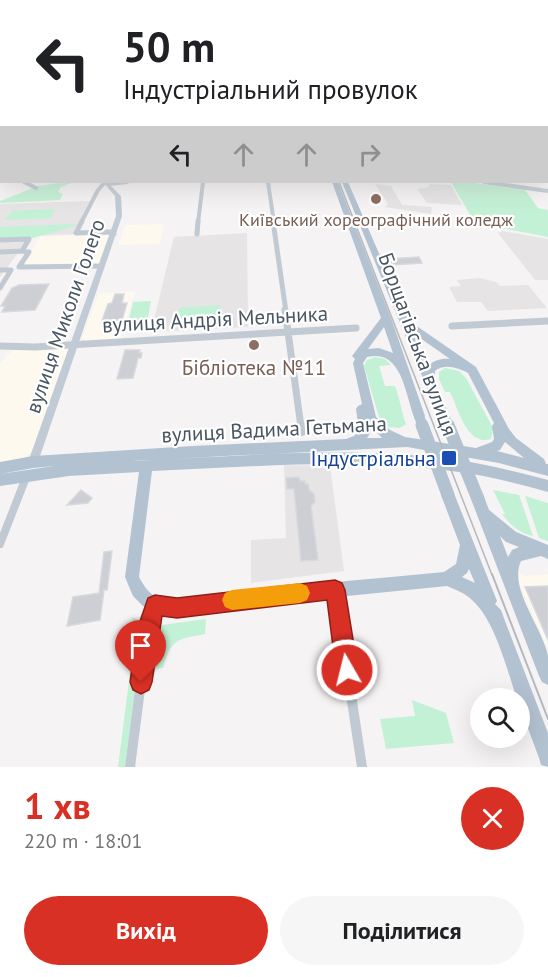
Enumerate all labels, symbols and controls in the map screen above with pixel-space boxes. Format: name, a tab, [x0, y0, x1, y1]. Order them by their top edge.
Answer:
text: 50 m	[123, 19, 215, 74]
icon: left	[24, 24, 102, 102]
text: Індустріальний провулок	[123, 72, 418, 106]
icon: left	[164, 138, 197, 171]
icon: ahead	[227, 138, 260, 171]
icon: ahead	[290, 138, 323, 171]
icon: right	[353, 138, 386, 171]
marker: Київський хореографічний коледж	[369, 192, 383, 206]
place label: Київський хореографічний коледж	[239, 208, 513, 231]
street label: вулиця Миколи Голего	[19, 215, 111, 417]
street label: Борщагівська вулиця	[372, 249, 464, 439]
street label: вулиця Андрія Мельника	[101, 300, 329, 338]
marker: Бібліотека №11	[247, 338, 261, 352]
place label: Бібліотека №11	[182, 354, 326, 381]
street label: вулиця Вадима Гетьмана	[161, 410, 387, 448]
place label: Індустріальна	[311, 445, 436, 472]
marker: Індустріальна	[440, 449, 458, 467]
pin	[115, 620, 166, 682]
icon: arrive	[124, 629, 157, 662]
position arrow	[315, 638, 379, 702]
map controls	[470, 688, 530, 748]
button: search	[470, 688, 530, 748]
text: 1 хв	[24, 782, 91, 829]
button: close	[461, 787, 524, 850]
text: 220 m · 18:01	[24, 828, 142, 854]
button: Вихід	[24, 896, 268, 965]
button: Поділитися	[280, 896, 524, 965]

